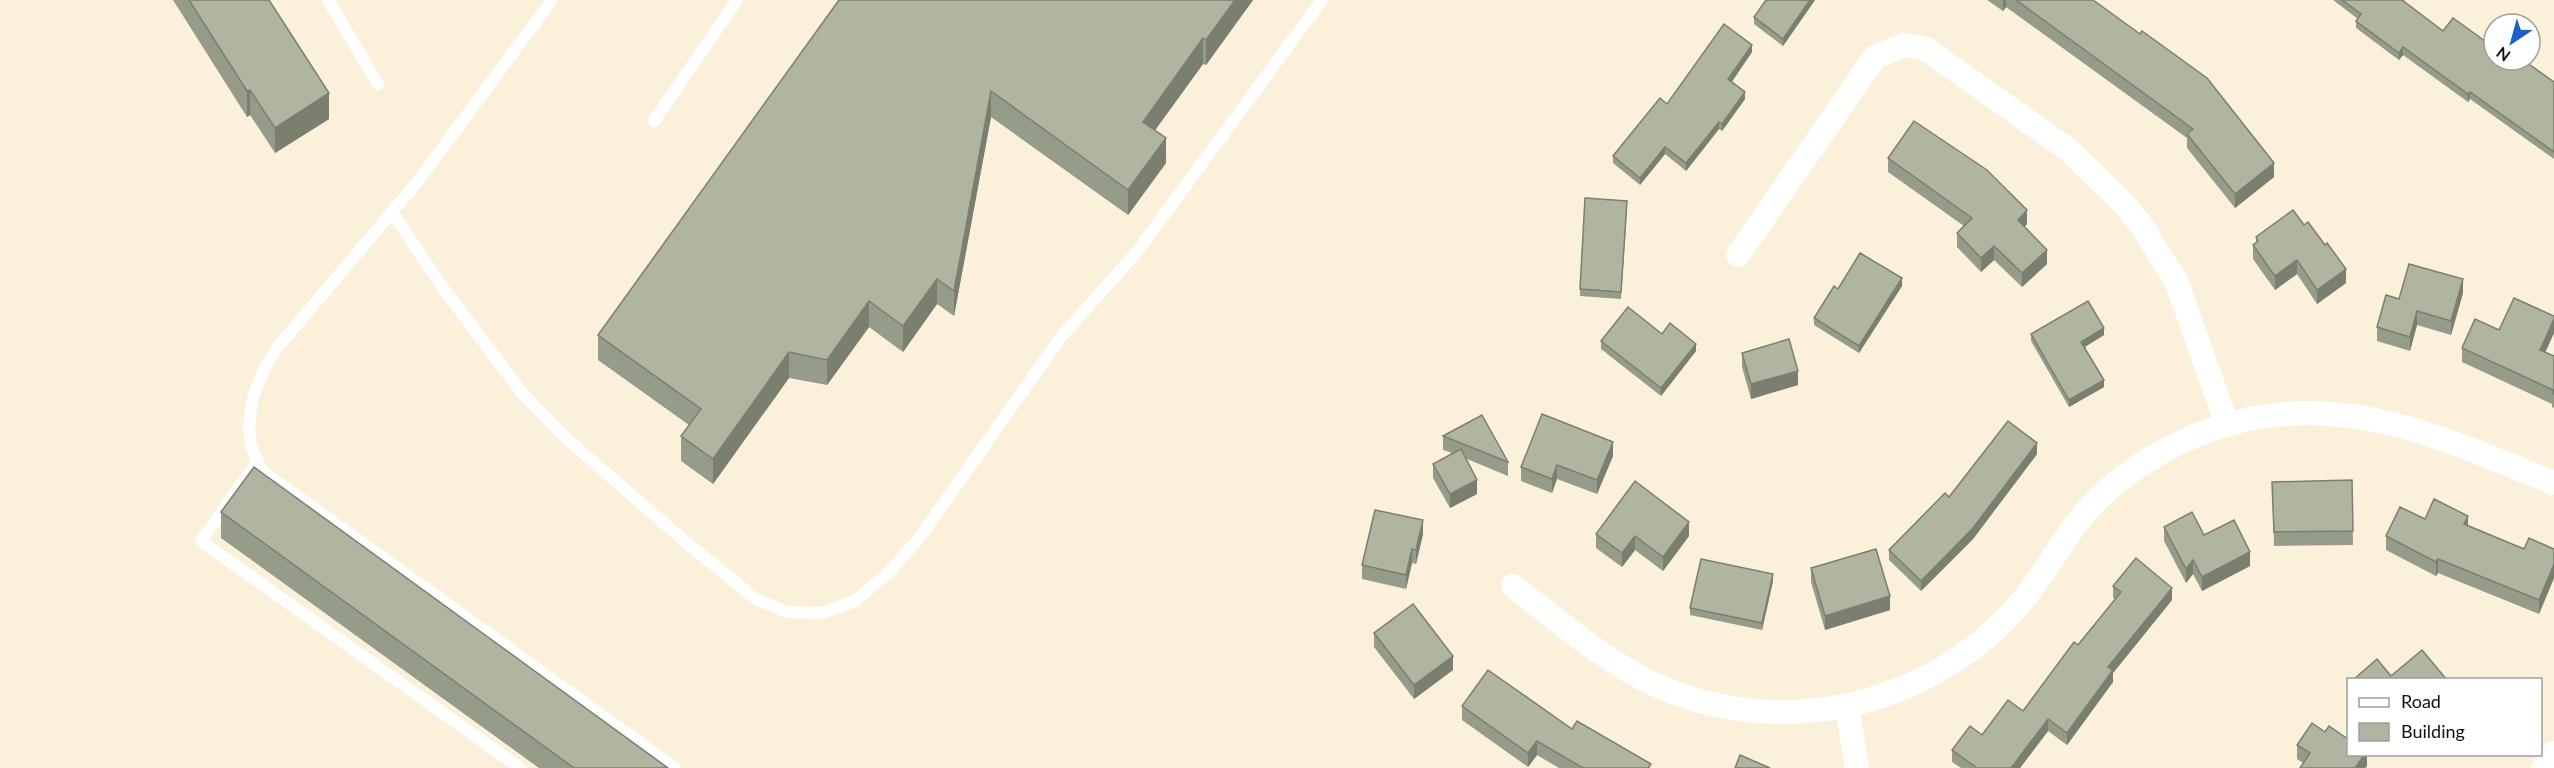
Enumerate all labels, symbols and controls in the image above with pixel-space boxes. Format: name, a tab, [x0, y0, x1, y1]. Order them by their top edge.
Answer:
north arrow	[2482, 12, 2542, 72]
text: N	[2492, 43, 2513, 66]
legend	[2347, 678, 2542, 756]
text: Road	[2401, 690, 2441, 712]
text: Building	[2401, 720, 2465, 742]

